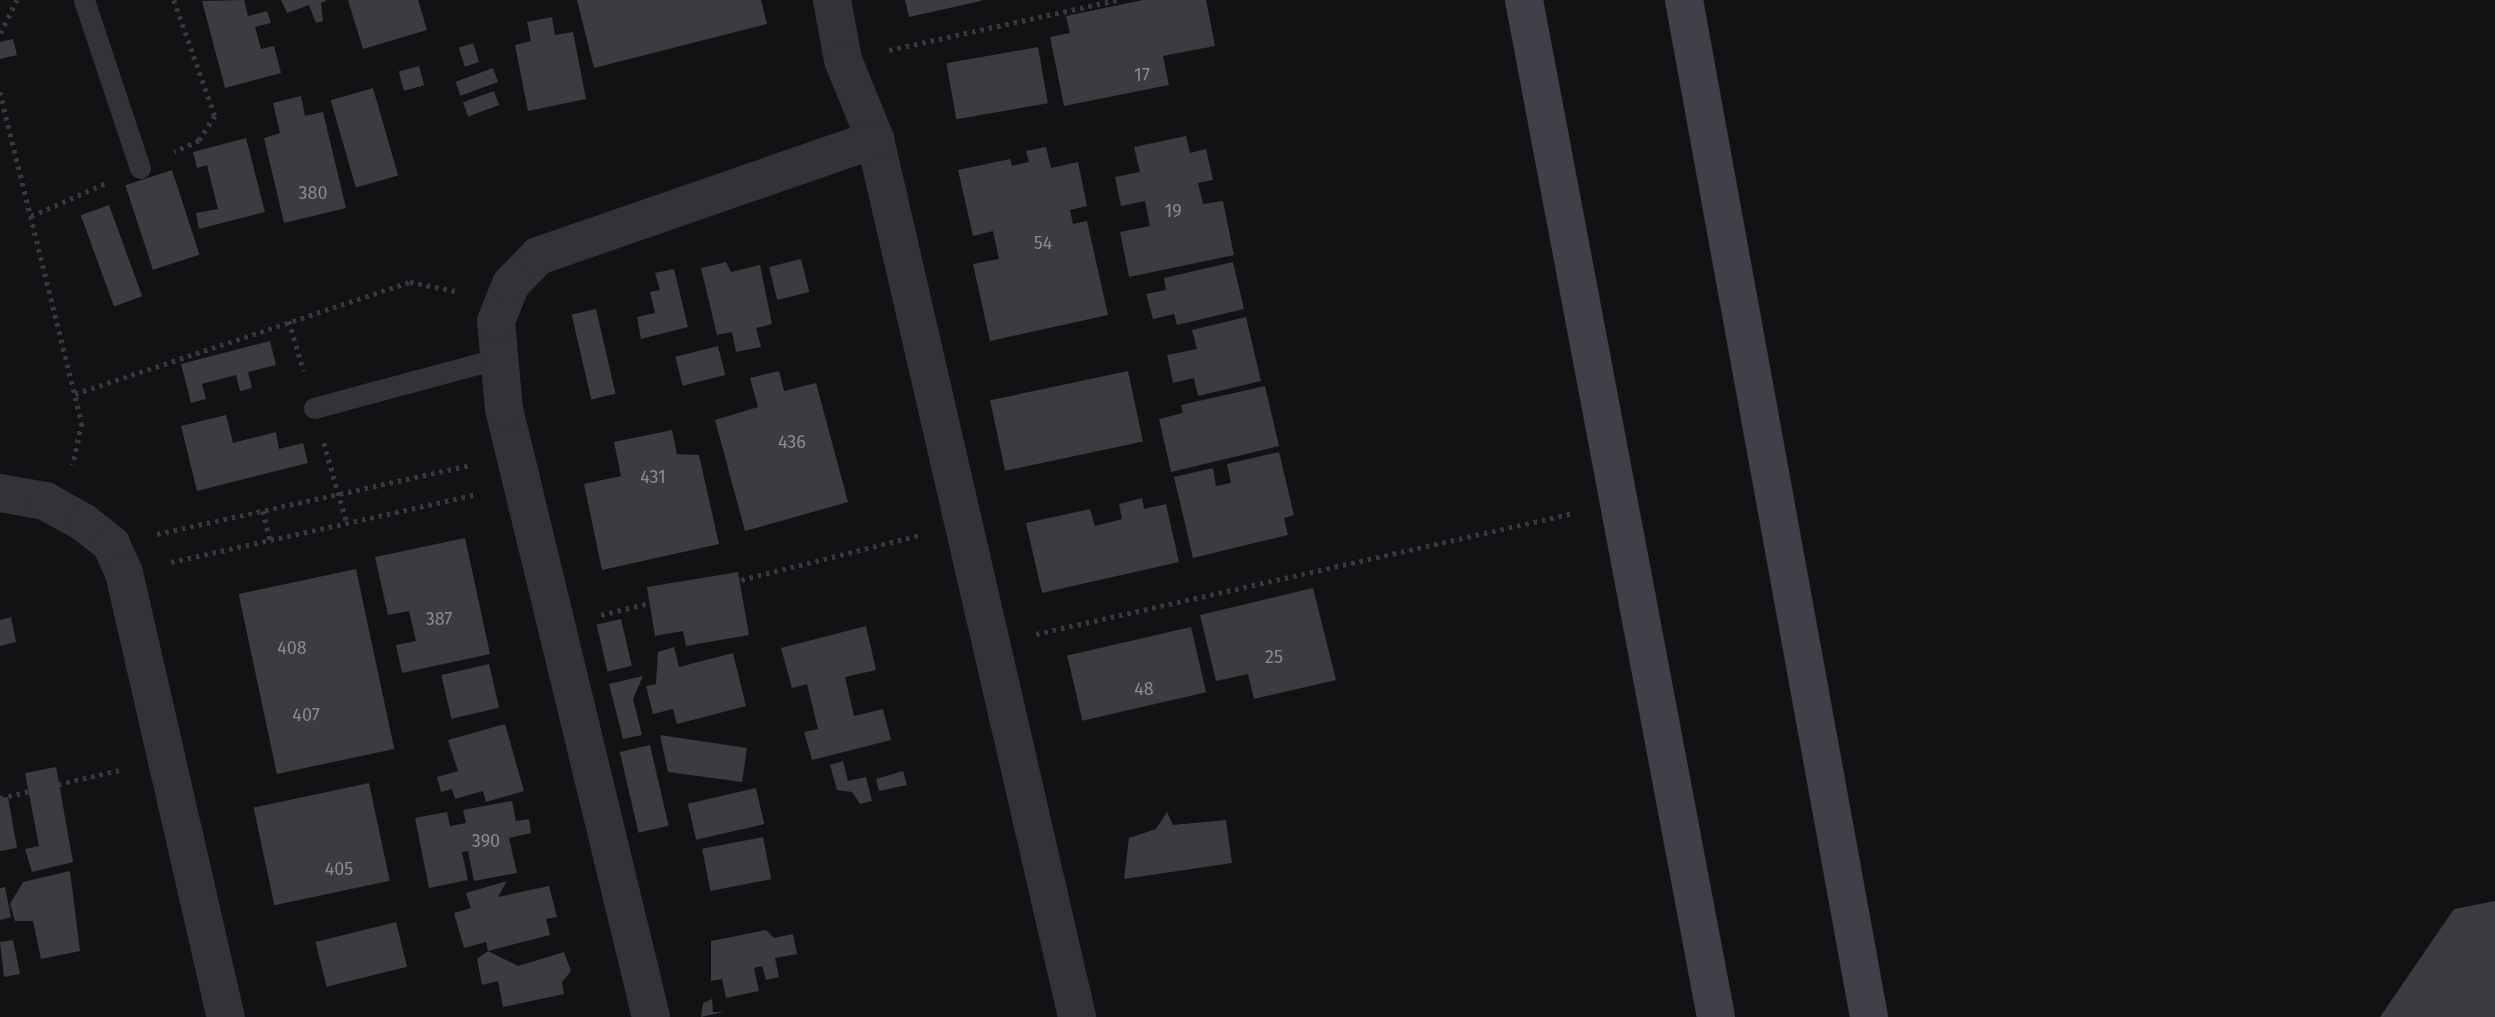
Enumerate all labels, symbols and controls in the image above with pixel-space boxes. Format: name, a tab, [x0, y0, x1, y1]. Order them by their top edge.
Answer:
house number: 17	[1134, 64, 1150, 86]
house number: 380	[299, 182, 327, 204]
house number: 19	[1164, 200, 1182, 222]
house number: 54	[1034, 232, 1052, 254]
house number: 436	[778, 431, 806, 453]
house number: 431	[640, 466, 666, 488]
house number: 387	[426, 608, 452, 630]
house number: 408	[277, 637, 307, 659]
house number: 25	[1265, 646, 1283, 668]
house number: 48	[1134, 678, 1154, 700]
house number: 407	[292, 704, 320, 726]
house number: 390	[472, 830, 500, 852]
house number: 405	[325, 858, 353, 880]

